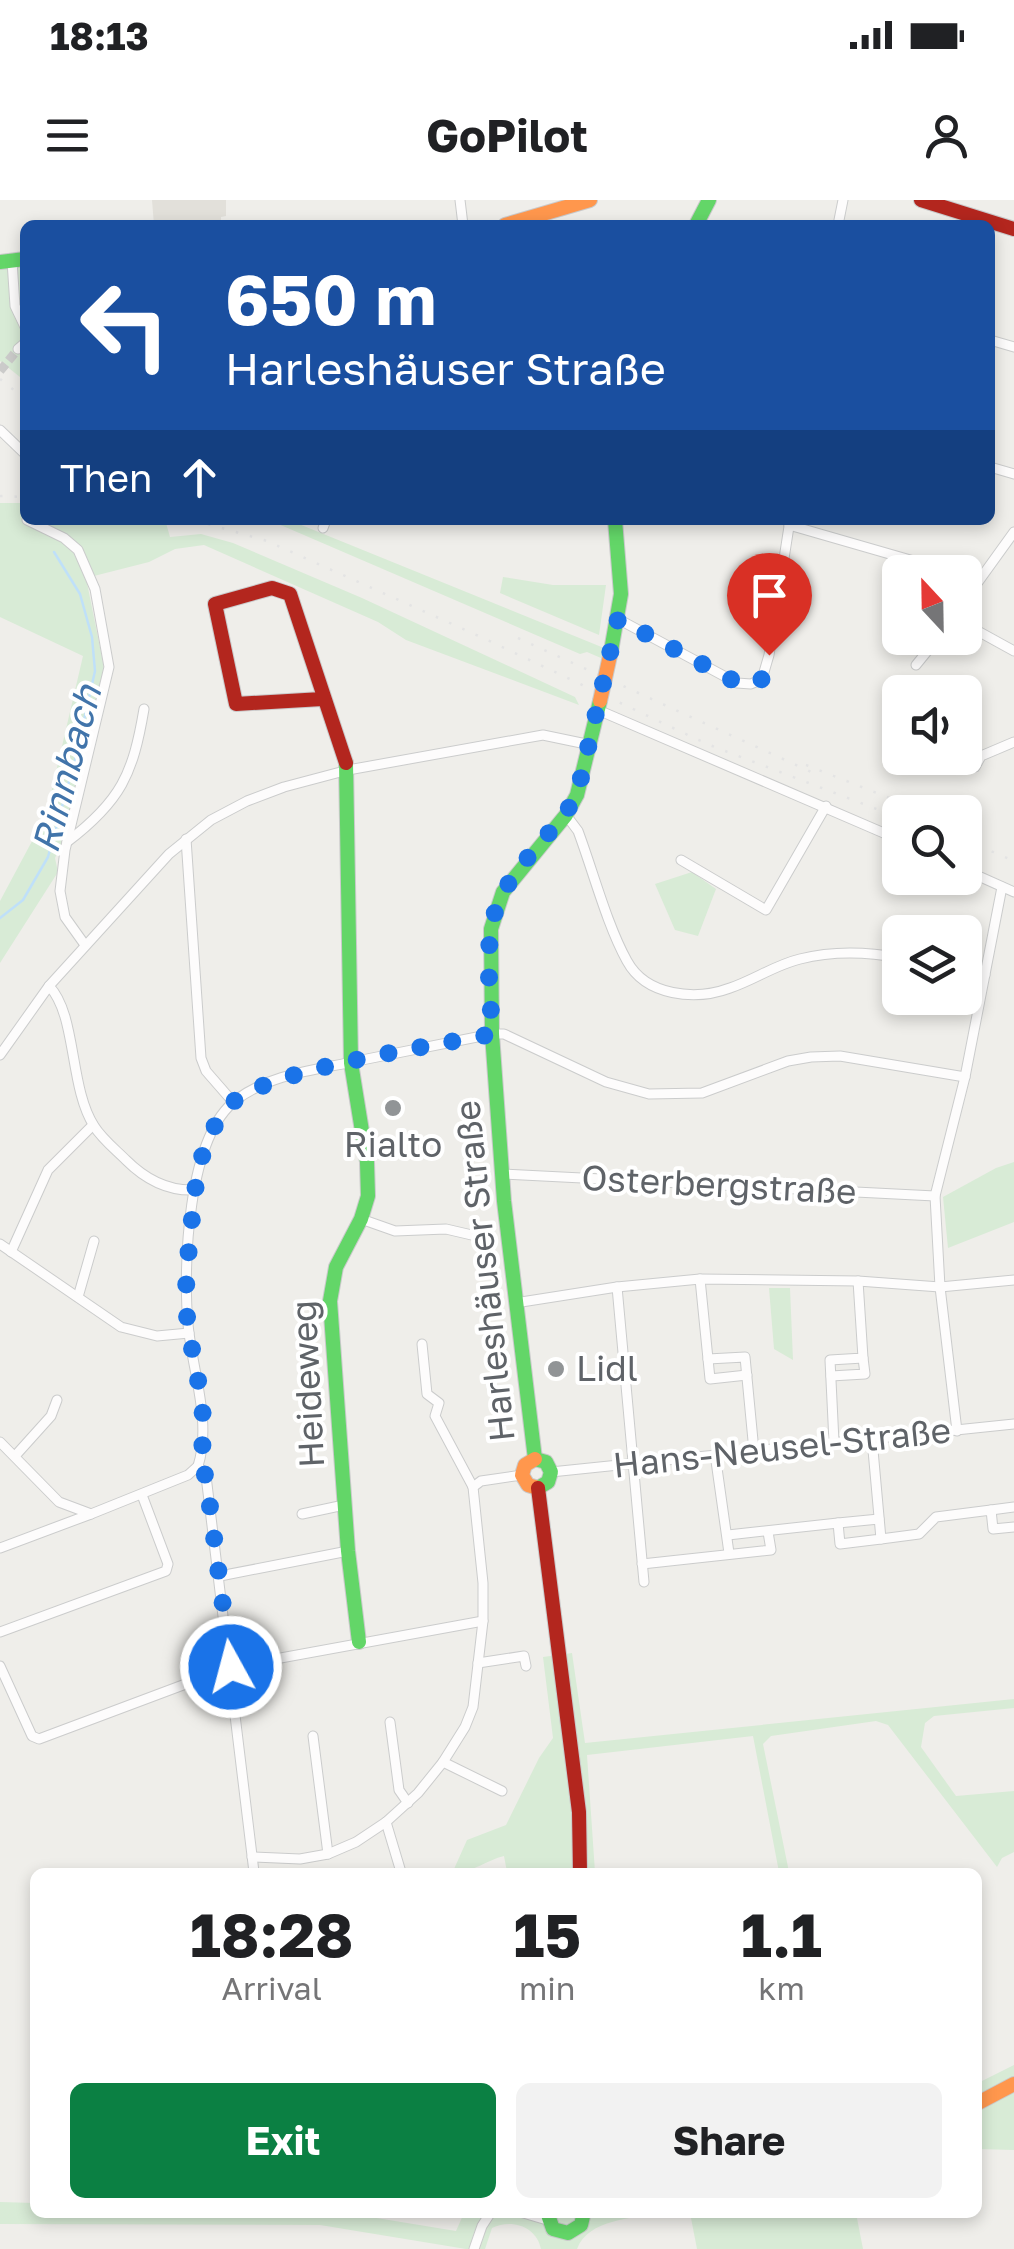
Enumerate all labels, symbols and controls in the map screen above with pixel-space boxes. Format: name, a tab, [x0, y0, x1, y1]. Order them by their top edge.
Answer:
text: 18:13	[50, 13, 149, 58]
icon: menu	[40, 108, 95, 163]
text: GoPilot	[426, 108, 588, 162]
icon: person	[919, 108, 974, 163]
text: 650 m	[225, 256, 436, 340]
icon: left	[60, 260, 190, 390]
text: Harleshäuser Straße	[225, 341, 666, 395]
icon: ahead	[172, 450, 227, 505]
text: Then	[60, 455, 152, 500]
pin	[727, 553, 812, 656]
north arrow	[882, 555, 982, 655]
map controls	[882, 555, 982, 1015]
icon: arrive	[742, 568, 797, 623]
button: sound	[882, 675, 982, 775]
water label: Rinnbach	[22, 678, 110, 857]
button: search	[882, 795, 982, 895]
button: layers	[882, 915, 982, 1015]
marker: Rialto	[382, 1097, 404, 1119]
street label: Harleshäuser Straße	[445, 1098, 523, 1444]
place label: Rialto	[344, 1123, 442, 1165]
street label: Osterbergstraße	[581, 1156, 858, 1212]
street label: Heideweg	[282, 1299, 332, 1469]
place label: Lidl	[576, 1347, 638, 1389]
marker: Lidl	[545, 1358, 567, 1380]
street label: Hans-Neusel-Straße	[611, 1408, 953, 1486]
position arrow	[179, 1615, 283, 1719]
text: 18:28	[190, 1898, 354, 1970]
text: 15	[514, 1898, 581, 1970]
text: 1.1	[741, 1898, 822, 1970]
text: Arrival	[222, 1969, 322, 2007]
text: min	[519, 1969, 576, 2007]
text: km	[758, 1969, 805, 2007]
button: Exit	[70, 2083, 496, 2198]
button: Share	[516, 2083, 942, 2198]

